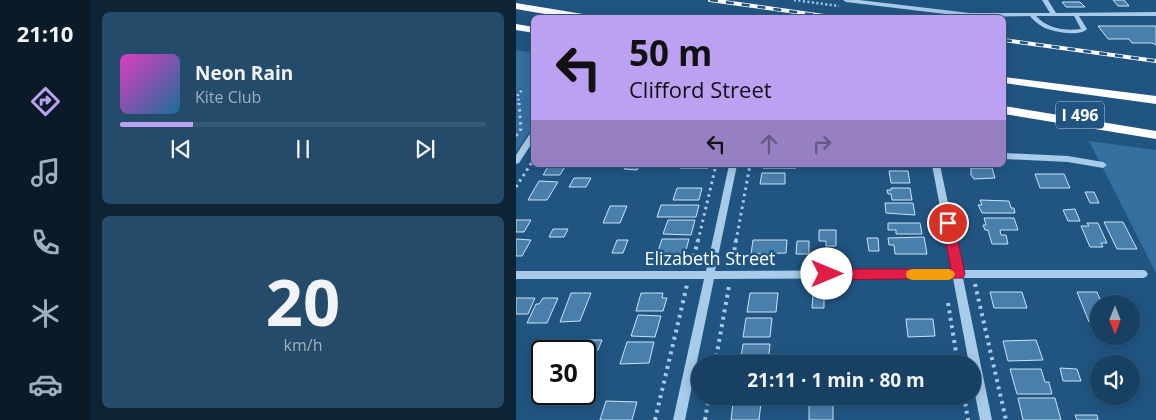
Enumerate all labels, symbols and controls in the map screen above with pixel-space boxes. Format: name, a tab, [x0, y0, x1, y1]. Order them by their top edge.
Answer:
text: 21:10	[17, 18, 73, 48]
text: 50 m	[629, 29, 712, 76]
icon: left	[546, 35, 611, 100]
text: Neon Rain	[195, 60, 293, 86]
text: Clifford Street	[629, 74, 772, 104]
icon: directions	[28, 84, 63, 119]
text: Kite Club	[195, 86, 261, 108]
road number: I 496	[1056, 102, 1104, 128]
icon: left	[702, 130, 730, 158]
icon: ahead	[755, 130, 783, 158]
icon: right	[808, 130, 836, 158]
icon: previous	[167, 135, 195, 163]
icon: pause	[289, 135, 317, 163]
icon: next	[411, 135, 439, 163]
icon: music	[28, 155, 63, 190]
pin	[927, 202, 969, 244]
icon: arrive	[934, 209, 962, 237]
icon: phone	[28, 225, 63, 260]
street label: Elizabeth Street	[644, 246, 776, 270]
position arrow	[800, 247, 852, 299]
text: 20	[266, 257, 340, 345]
north arrow	[1090, 295, 1140, 345]
map controls	[1090, 295, 1140, 405]
icon: climate	[28, 296, 63, 331]
text: km/h	[284, 334, 322, 356]
speed limit sign: 30	[531, 340, 596, 405]
button: sound	[1090, 355, 1140, 405]
icon: car	[28, 367, 63, 402]
text: 21:11 · 1 min · 80 m	[747, 367, 925, 393]

